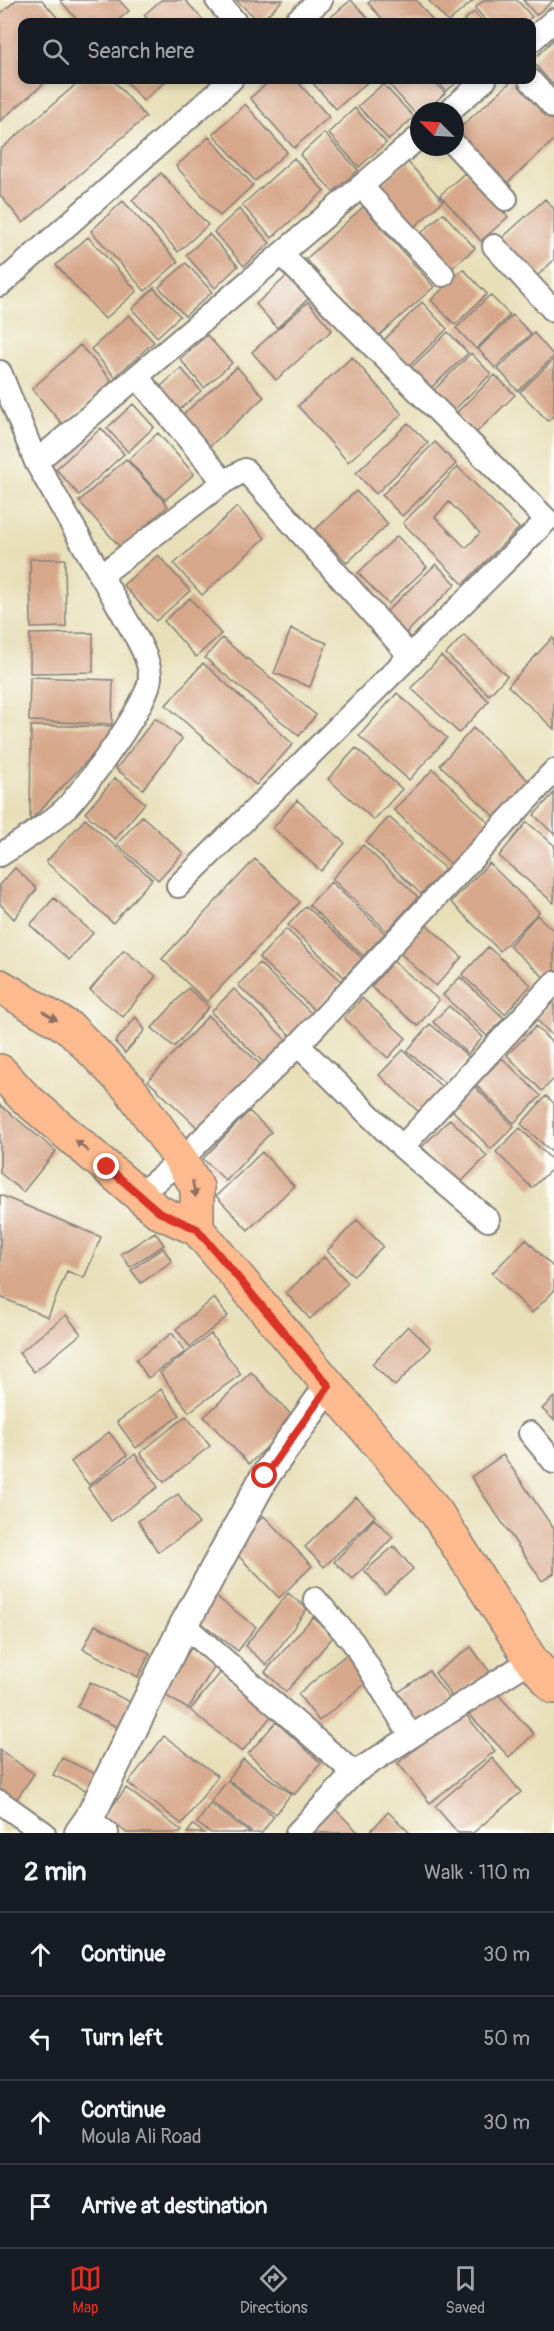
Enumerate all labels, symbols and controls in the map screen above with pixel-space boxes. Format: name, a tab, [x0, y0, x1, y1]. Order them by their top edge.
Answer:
search box	[18, 18, 536, 84]
icon: search	[39, 35, 72, 68]
text: Search here	[87, 37, 194, 65]
north arrow	[410, 102, 464, 156]
one-way arrow	[42, 1010, 58, 1021]
one-way arrow	[75, 1140, 90, 1153]
route end	[93, 1153, 119, 1179]
one-way arrow	[190, 1180, 200, 1198]
route start	[251, 1462, 277, 1488]
text: 2 min	[24, 1856, 86, 1888]
text: Walk · 110 m	[424, 1860, 530, 1885]
icon: ahead	[24, 1938, 57, 1971]
text: Continue	[81, 1940, 165, 1968]
text: 30 m	[483, 1942, 530, 1967]
icon: left	[24, 2022, 57, 2055]
text: Turn left	[81, 2024, 163, 2052]
text: 50 m	[483, 2026, 530, 2051]
text: Continue	[81, 2096, 165, 2124]
icon: ahead	[24, 2106, 57, 2139]
text: 30 m	[483, 2110, 530, 2135]
text: Moula Ali Road	[81, 2124, 202, 2149]
icon: arrive	[24, 2190, 57, 2223]
text: Arrive at destination	[81, 2192, 267, 2220]
tab: Map	[69, 2262, 102, 2318]
tab: Directions	[240, 2262, 308, 2318]
tab: Saved	[445, 2262, 485, 2318]

